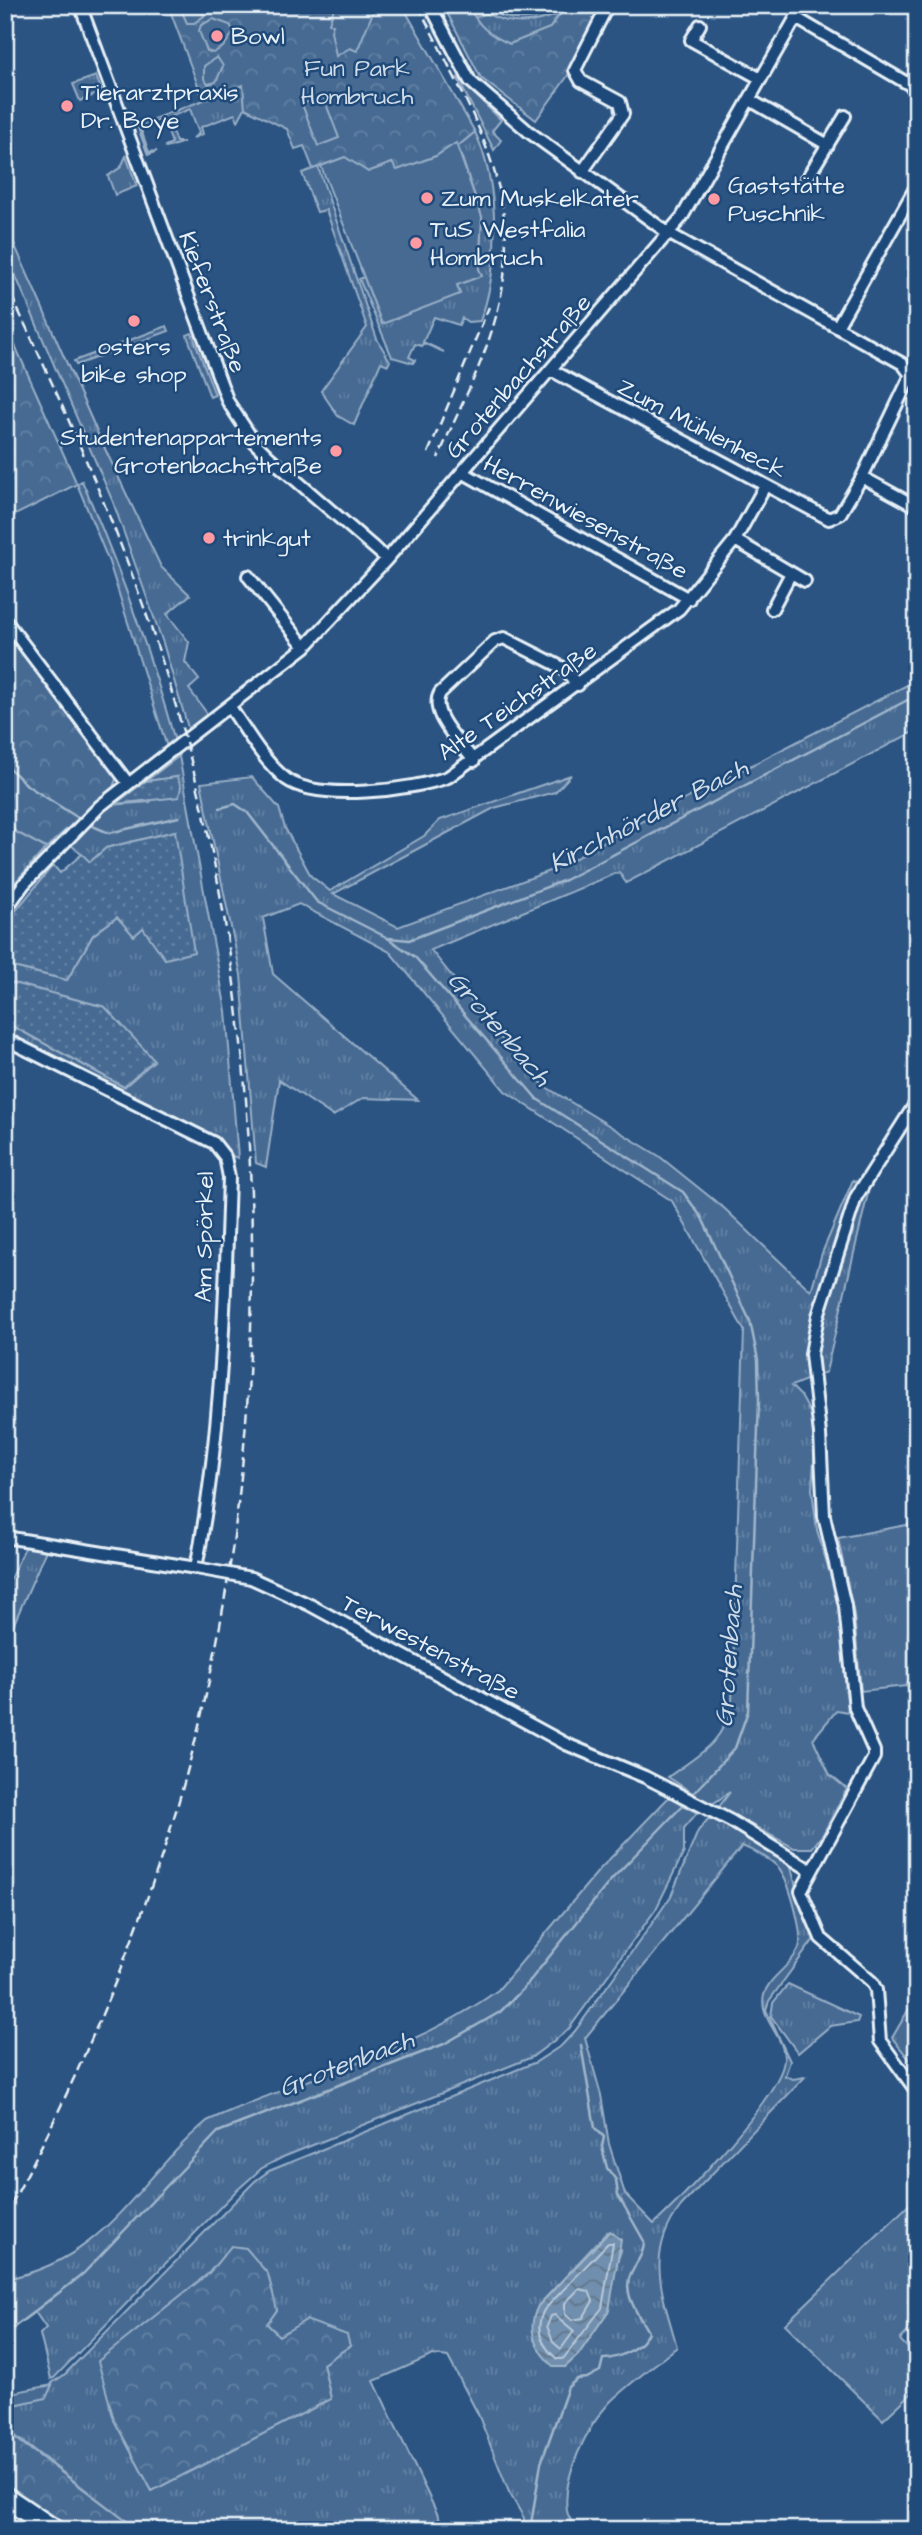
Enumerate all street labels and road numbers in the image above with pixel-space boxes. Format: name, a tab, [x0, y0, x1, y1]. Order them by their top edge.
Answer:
street label: Kieferstraße	[170, 227, 255, 378]
street label: Grotenbachstraße	[438, 287, 600, 466]
street label: Zum Mühlenheck	[611, 370, 792, 488]
street label: Herrenwiesenstraße	[477, 447, 694, 588]
street label: Alte Teichstraße	[431, 634, 604, 769]
street label: Am Spörkel	[187, 1171, 223, 1303]
street label: Terwestenstraße	[335, 1586, 526, 1709]

